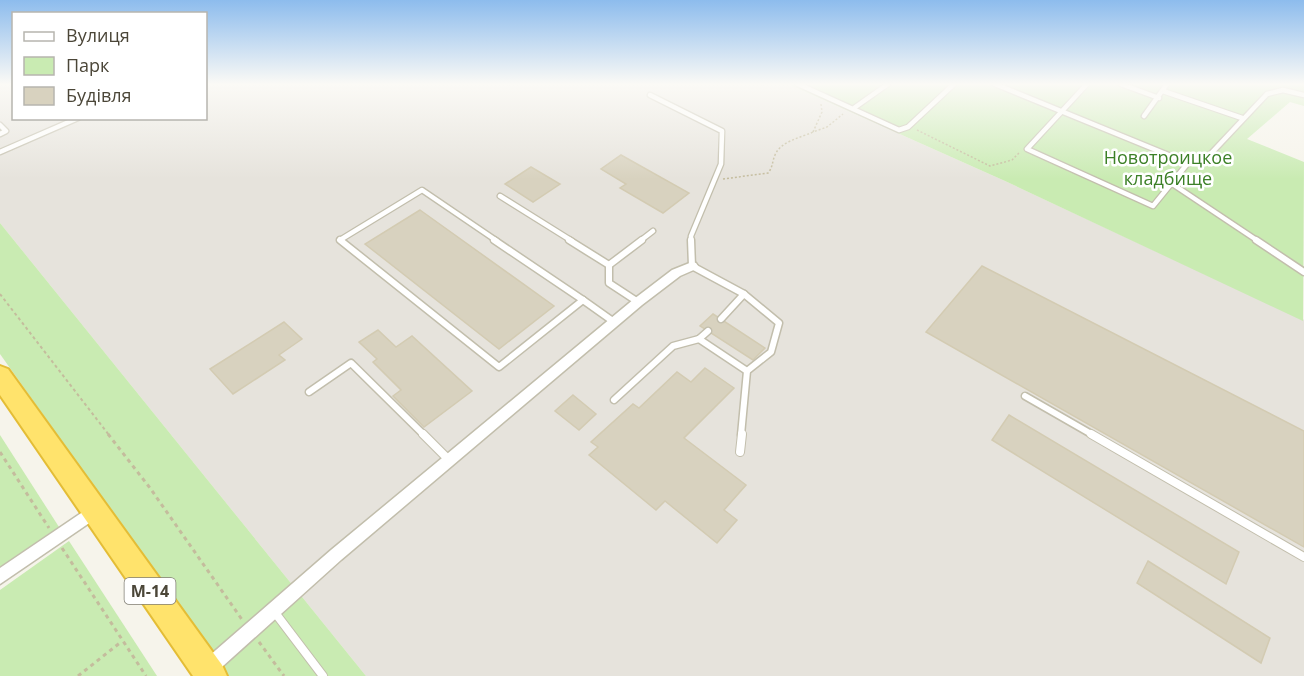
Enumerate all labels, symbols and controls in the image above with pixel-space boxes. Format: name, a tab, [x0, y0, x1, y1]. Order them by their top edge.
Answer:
legend	[12, 12, 207, 120]
text: Вулиця	[66, 23, 130, 47]
text: Парк	[66, 53, 110, 77]
text: Будівля	[66, 83, 132, 107]
park label: Новотроицкое кладбище	[1104, 145, 1232, 190]
road number: М-14	[124, 578, 176, 604]

